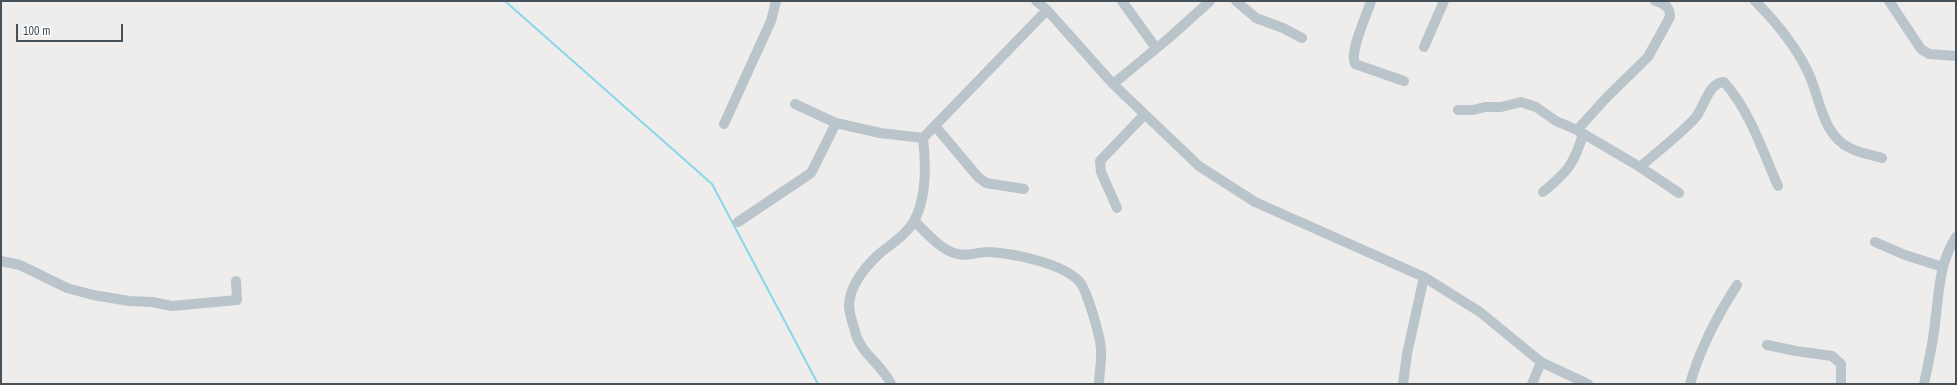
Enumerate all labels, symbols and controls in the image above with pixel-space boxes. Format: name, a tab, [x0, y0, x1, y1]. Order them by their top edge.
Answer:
scale bar	[18, 16, 125, 42]
text: 100 m	[23, 23, 50, 39]

